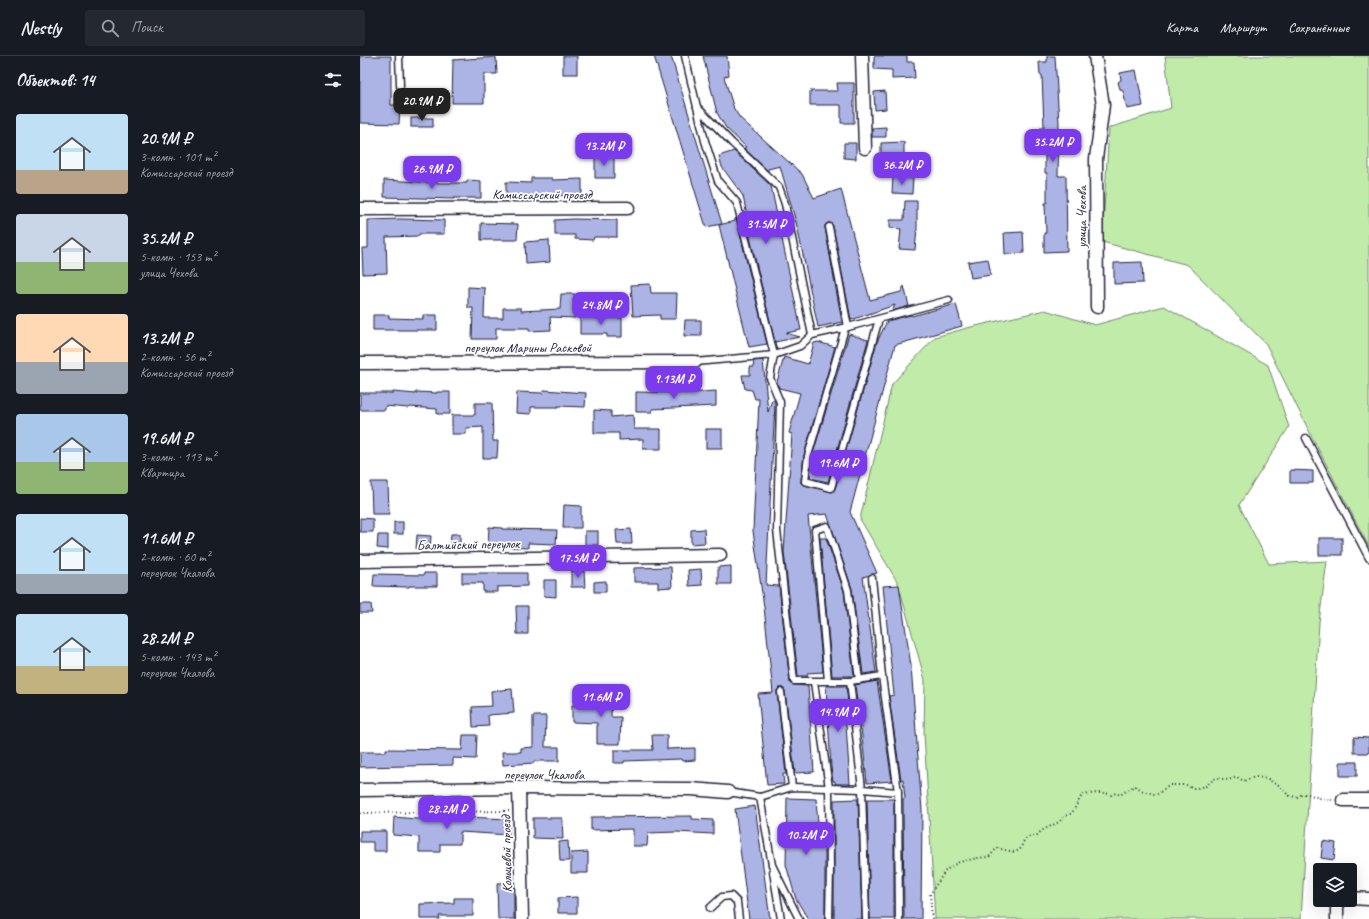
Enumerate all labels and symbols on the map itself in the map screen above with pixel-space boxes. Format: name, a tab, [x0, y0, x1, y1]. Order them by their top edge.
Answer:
pin: 20.9M ₽	[385, 88, 459, 122]
pin: 35.2M ₽	[1016, 129, 1090, 163]
pin: 13.2M ₽	[567, 133, 641, 167]
pin: 36.2M ₽	[865, 152, 939, 186]
pin: 26.9M ₽	[395, 156, 469, 190]
street label: улица Чехова	[1073, 185, 1090, 249]
street label: Комиссарский проезд	[492, 186, 594, 203]
pin: 31.5M ₽	[729, 211, 803, 245]
pin: 24.8M ₽	[564, 292, 638, 326]
street label: переулок Марины Расковой	[465, 339, 593, 356]
pin: 9.13M ₽	[637, 366, 711, 400]
pin: 19.6M ₽	[801, 450, 875, 484]
street label: Балтийский переулок	[417, 535, 521, 554]
pin: 17.5M ₽	[541, 545, 615, 579]
pin: 11.6M ₽	[564, 684, 638, 718]
pin: 14.9M ₽	[801, 699, 875, 733]
street label: переулок Чкалова	[504, 766, 585, 783]
pin: 28.2M ₽	[410, 796, 484, 830]
street label: Кольцевой проезд	[497, 813, 516, 893]
pin: 10.2M ₽	[769, 822, 843, 856]

